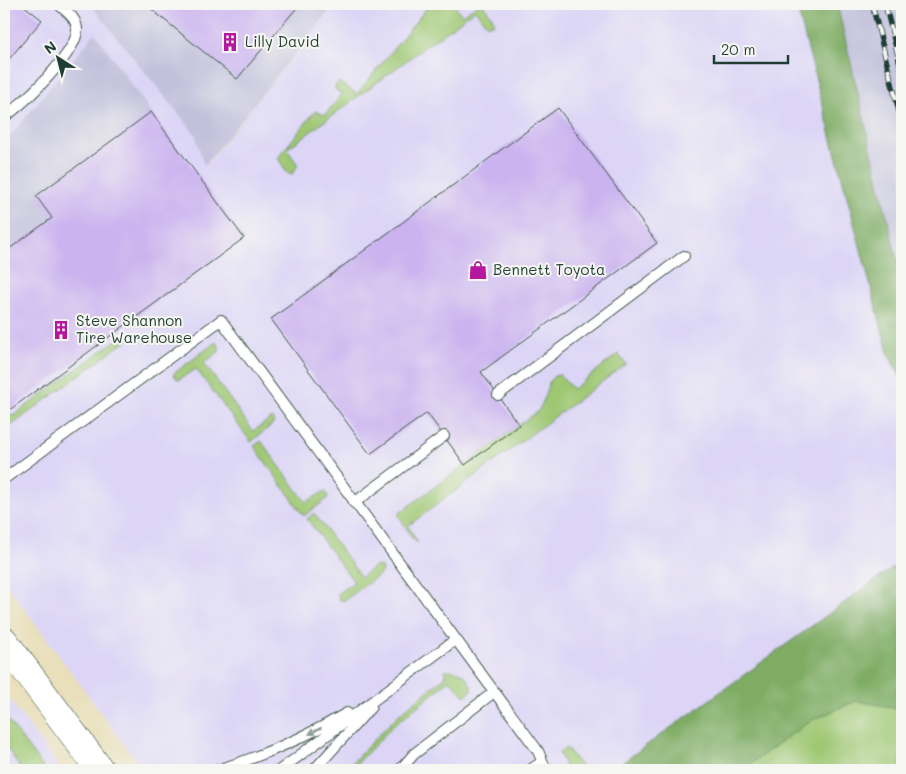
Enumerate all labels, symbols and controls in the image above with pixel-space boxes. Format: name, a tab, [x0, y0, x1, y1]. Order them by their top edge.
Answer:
building icon: Lilly David	[219, 31, 241, 53]
place label: Lilly David	[245, 31, 319, 51]
north arrow	[32, 32, 82, 82]
scale bar	[714, 32, 787, 64]
text: N	[40, 36, 60, 58]
text: 20 m	[721, 39, 755, 59]
shop icon: Bennett Toyota	[467, 259, 489, 281]
place label: Bennett Toyota	[493, 259, 605, 279]
place label: Steve Shannon Tire Warehouse	[76, 310, 192, 347]
building icon: Steve Shannon Tire Warehouse	[50, 319, 72, 341]
one-way arrow	[308, 727, 321, 736]

